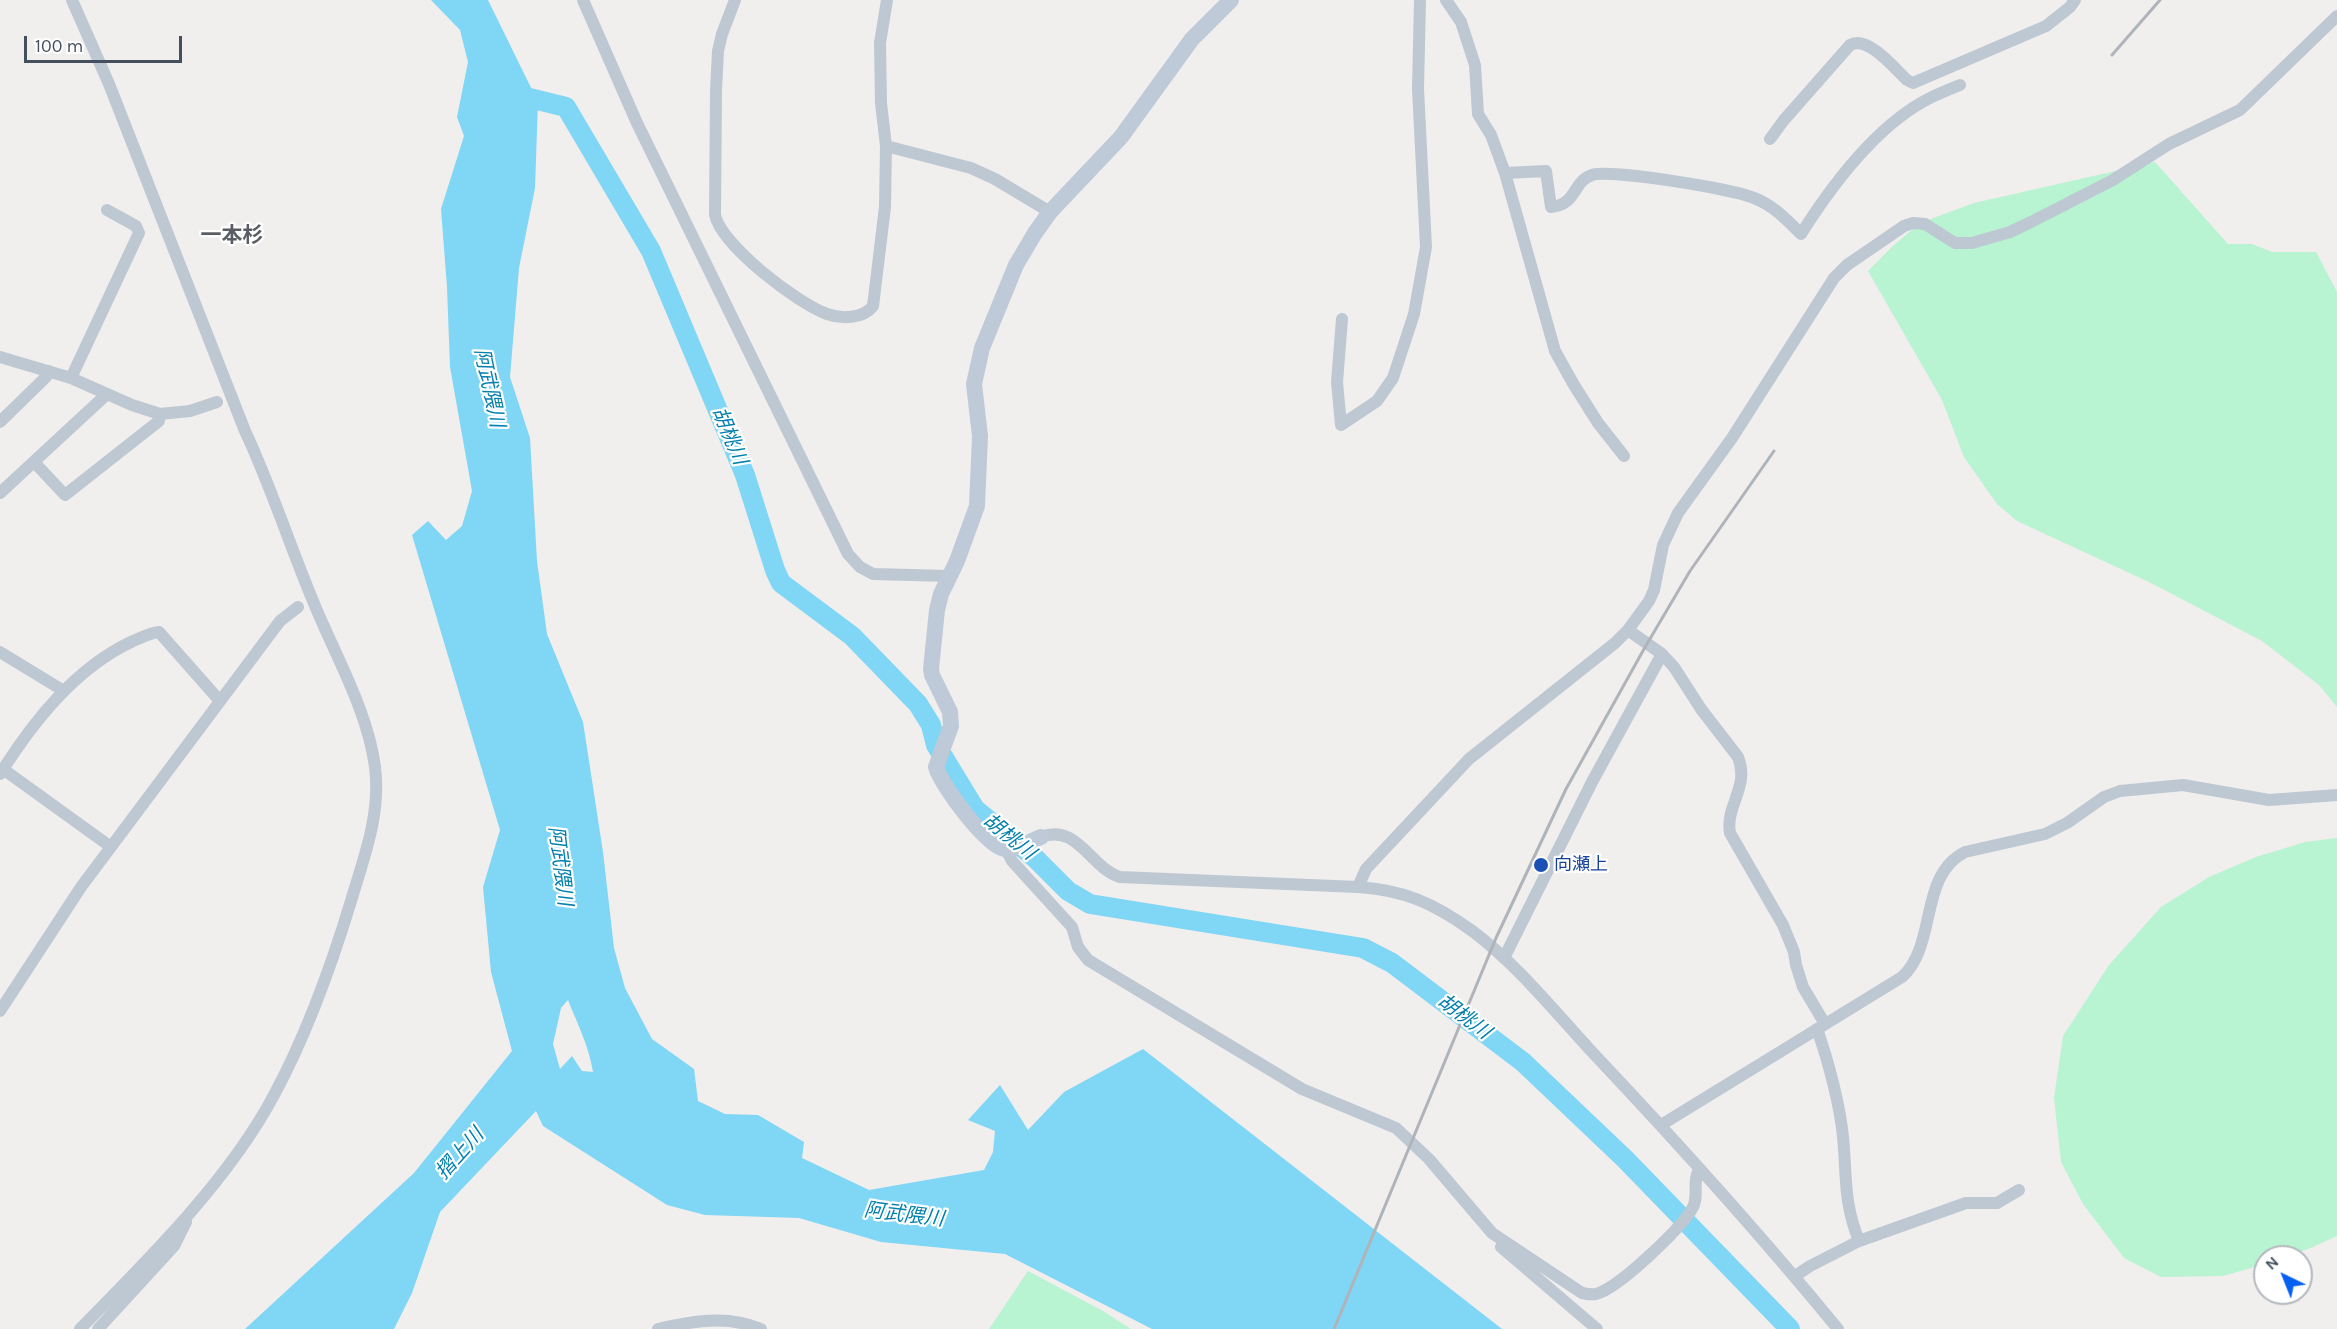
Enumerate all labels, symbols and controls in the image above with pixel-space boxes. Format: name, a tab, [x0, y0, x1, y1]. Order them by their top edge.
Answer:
scale bar	[27, 24, 184, 62]
text: 100 m	[35, 35, 83, 57]
district label: 一本杉	[201, 223, 263, 249]
water label: 阿武隈川	[469, 346, 509, 430]
water label: 胡桃川	[706, 404, 752, 468]
water label: 胡桃川	[978, 809, 1040, 865]
water label: 阿武隈川	[543, 825, 577, 907]
place label: 向瀬上	[1554, 854, 1608, 876]
marker: 向瀬上	[1532, 856, 1550, 874]
water label: 胡桃川	[1433, 989, 1495, 1045]
water label: 摺上川	[431, 1124, 489, 1184]
water label: 阿武隈川	[863, 1198, 945, 1232]
north arrow	[2253, 1245, 2313, 1305]
text: N	[2261, 1252, 2282, 1274]

